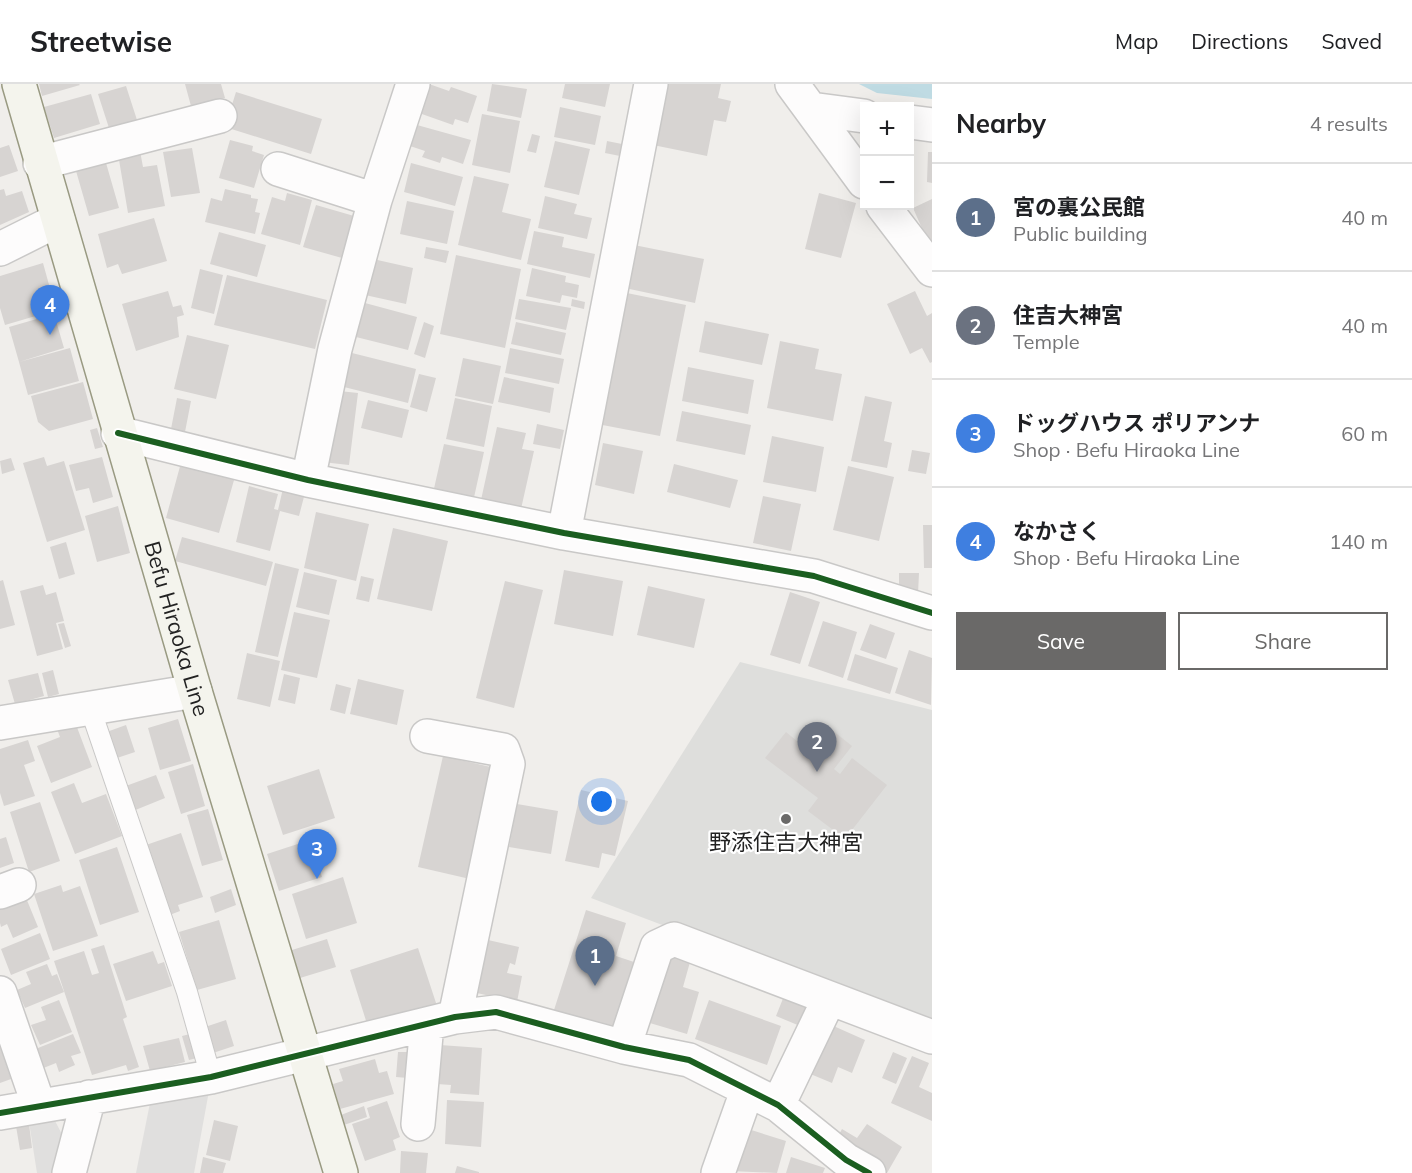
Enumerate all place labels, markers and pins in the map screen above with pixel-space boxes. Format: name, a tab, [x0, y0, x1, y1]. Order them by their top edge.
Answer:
pin: 4	[31, 286, 70, 335]
pin: 2	[798, 722, 836, 772]
marker: 野添住吉大神宮	[779, 812, 793, 826]
place label: 野添住吉大神宮	[709, 828, 863, 856]
pin: 3	[298, 830, 336, 879]
pin: 1	[576, 936, 614, 986]

